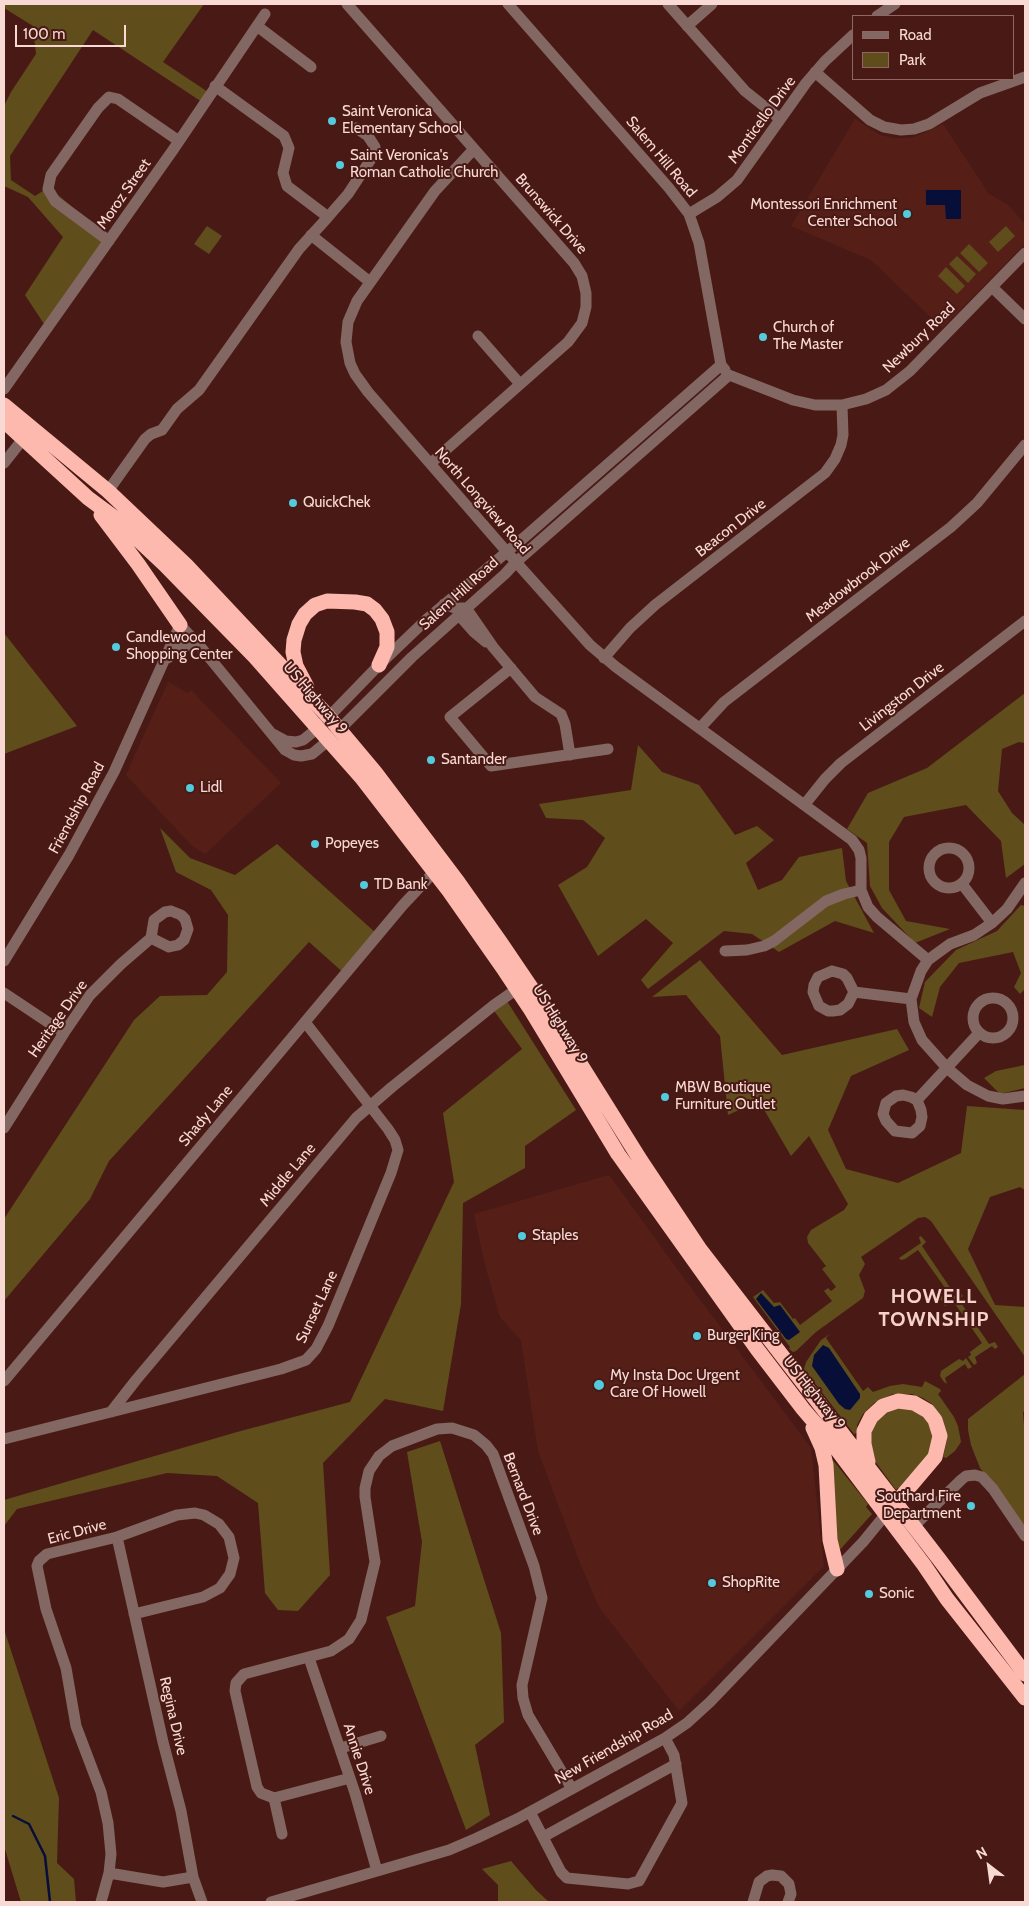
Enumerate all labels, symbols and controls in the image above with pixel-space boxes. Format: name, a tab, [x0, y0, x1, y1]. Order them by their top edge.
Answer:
scale bar	[18, 15, 129, 47]
legend	[852, 15, 1014, 80]
text: 100 m	[23, 25, 65, 43]
text: Road	[899, 26, 932, 44]
text: Park	[899, 51, 926, 69]
street label: Monticello Drive	[724, 73, 800, 167]
place label: Saint Veronica Elementary School	[342, 103, 462, 138]
street label: Salem Hill Road	[622, 113, 700, 201]
marker: Saint Veronica Elementary School	[326, 115, 338, 127]
place label: Saint Veronica's Roman Catholic Church	[350, 147, 498, 182]
street label: Moroz Street	[93, 155, 155, 233]
marker: Saint Veronica's Roman Catholic Church	[334, 159, 346, 171]
street label: Brunswick Drive	[511, 170, 591, 258]
place label: Montessori Enrichment Center School	[750, 196, 897, 231]
marker: Montessori Enrichment Center School	[901, 208, 913, 220]
street label: Newbury Road	[879, 299, 959, 377]
place label: Church of The Master	[773, 319, 843, 354]
marker: Church of The Master	[757, 331, 769, 343]
street label: North Longview Road	[430, 444, 534, 558]
place label: QuickChek	[303, 494, 370, 512]
street label: Beacon Drive	[692, 495, 770, 561]
marker: QuickChek	[287, 497, 299, 509]
street label: Meadowbrook Drive	[802, 534, 914, 626]
street label: Salem Hill Road	[416, 554, 502, 634]
place label: Candlewood Shopping Center	[126, 629, 233, 664]
marker: Candlewood Shopping Center	[110, 641, 122, 653]
street label: US Highway 9	[279, 658, 351, 738]
street label: Livingston Drive	[856, 659, 948, 735]
place label: Santander	[441, 751, 507, 769]
marker: Santander	[425, 754, 437, 766]
street label: Friendship Road	[45, 759, 109, 857]
place label: Lidl	[200, 779, 223, 797]
marker: Lidl	[184, 782, 196, 794]
place label: Popeyes	[325, 835, 379, 853]
marker: Popeyes	[309, 838, 321, 850]
place label: TD Bank	[374, 876, 428, 894]
marker: TD Bank	[358, 879, 370, 891]
street label: Heritage Drive	[25, 977, 91, 1061]
street label: US Highway 9	[529, 981, 591, 1067]
place label: MBW Boutique Furniture Outlet	[675, 1079, 776, 1114]
street label: Shady Lane	[175, 1082, 237, 1150]
marker: MBW Boutique Furniture Outlet	[659, 1091, 671, 1103]
street label: Middle Lane	[256, 1140, 320, 1210]
place label: Staples	[532, 1227, 578, 1245]
marker: Staples	[516, 1230, 528, 1242]
street label: Sunset Lane	[292, 1268, 342, 1346]
district label: HOWELL TOWNSHIP	[877, 1285, 991, 1332]
place label: Burger King	[707, 1327, 780, 1345]
marker: Burger King	[691, 1330, 703, 1342]
street label: US Highway 9	[779, 1353, 849, 1433]
place label: My Insta Doc Urgent Care Of Howell	[610, 1367, 740, 1402]
marker: My Insta Doc Urgent Care Of Howell	[592, 1378, 606, 1392]
street label: Bernard Drive	[499, 1450, 547, 1538]
place label: Southard Fire Department	[876, 1488, 961, 1523]
marker: Southard Fire Department	[965, 1500, 977, 1512]
street label: Eric Drive	[46, 1516, 108, 1548]
place label: ShopRite	[722, 1574, 780, 1592]
marker: ShopRite	[706, 1577, 718, 1589]
place label: Sonic	[879, 1585, 914, 1603]
marker: Sonic	[863, 1588, 875, 1600]
street label: Regina Drive	[155, 1675, 191, 1757]
street label: New Friendship Road	[552, 1706, 676, 1788]
street label: Annie Drive	[339, 1721, 379, 1797]
north arrow	[964, 1841, 1014, 1891]
text: N	[973, 1843, 990, 1863]

